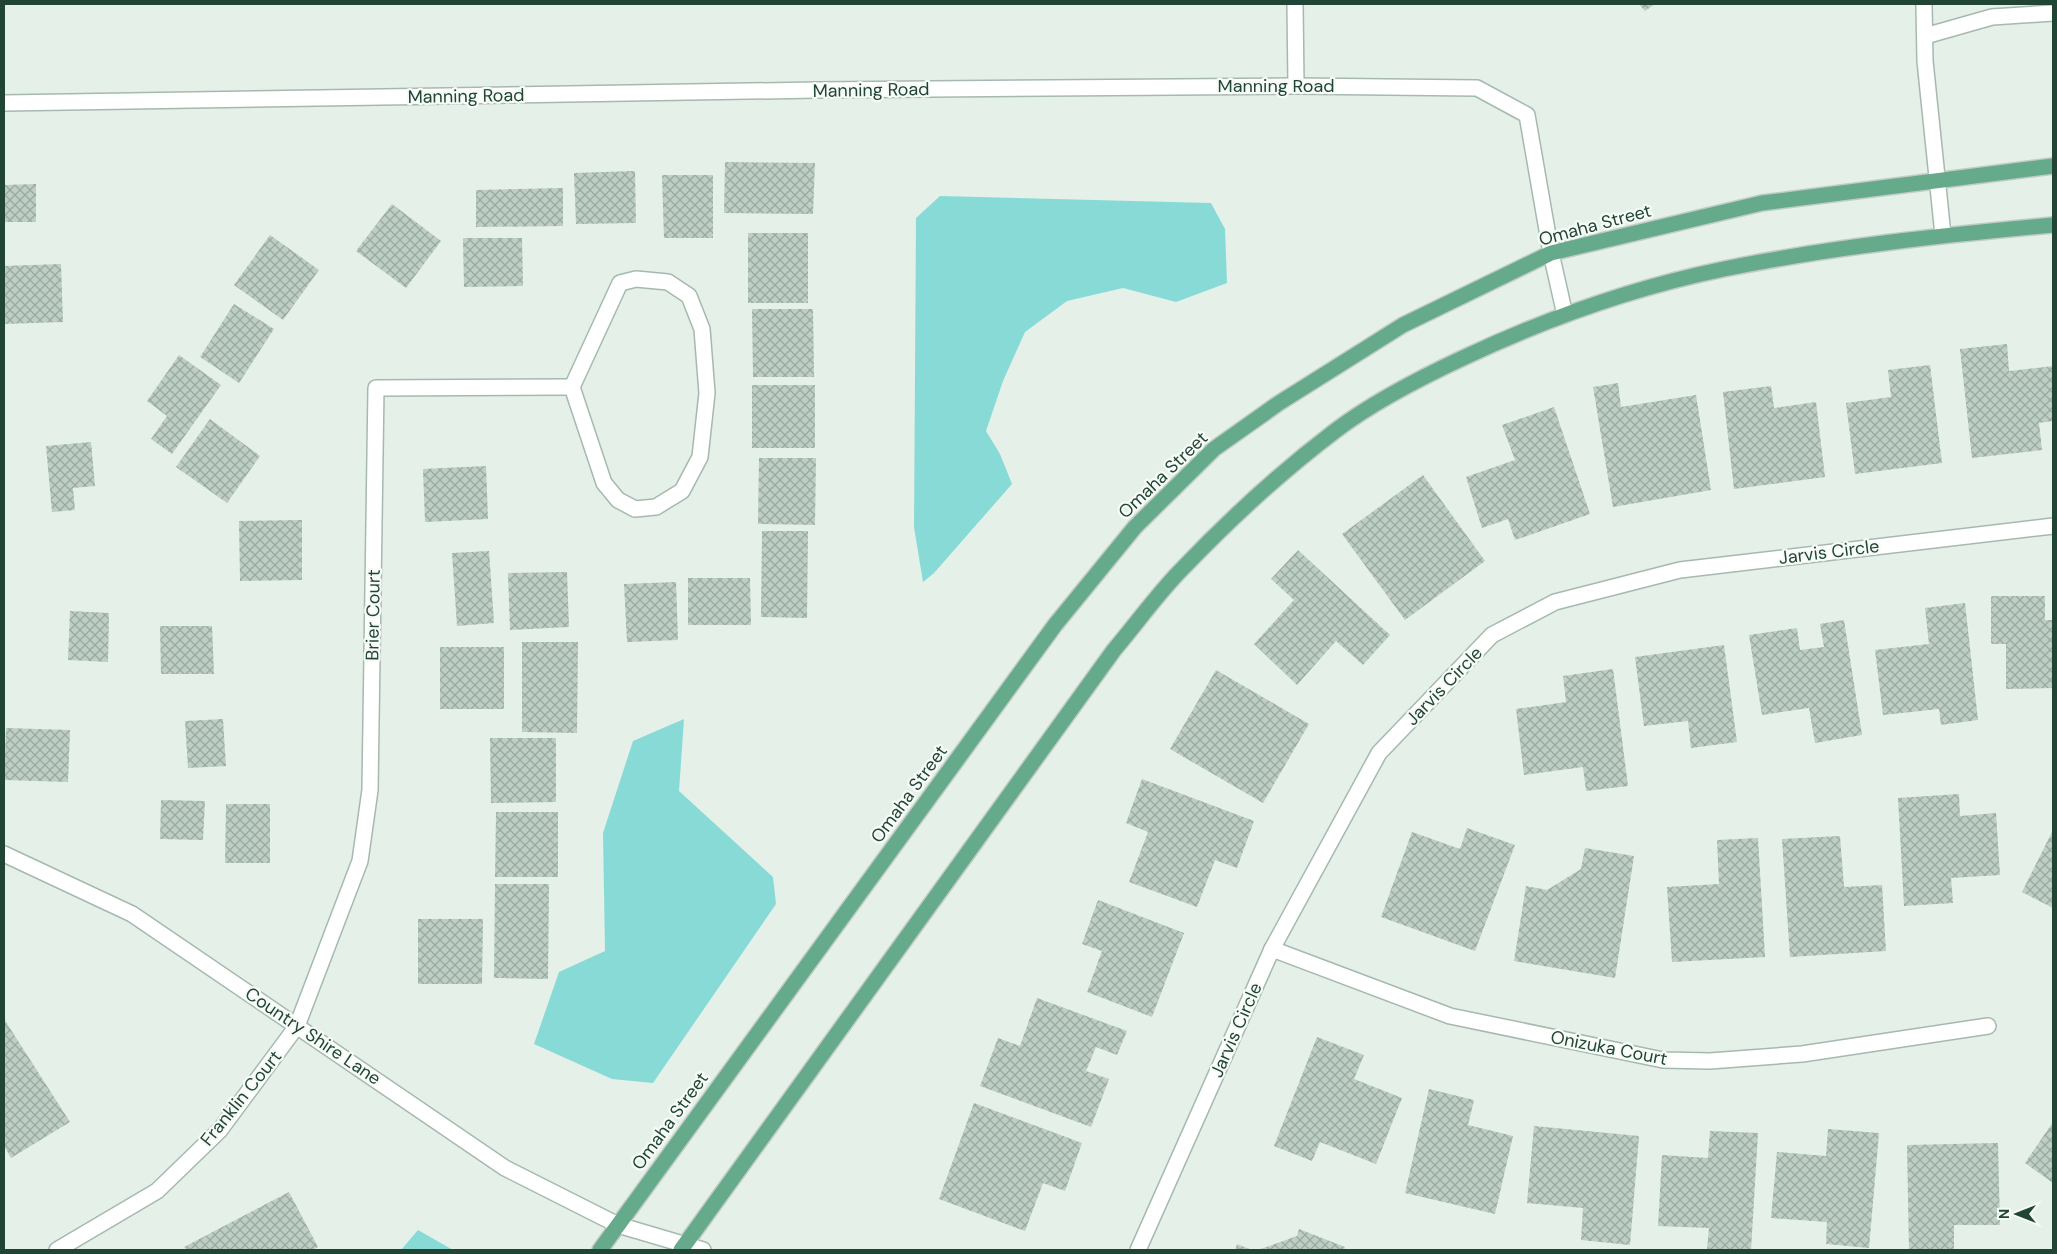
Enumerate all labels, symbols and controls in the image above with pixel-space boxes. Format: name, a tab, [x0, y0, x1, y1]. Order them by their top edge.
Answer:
street label: Manning Road	[1218, 74, 1334, 98]
street label: Manning Road	[812, 77, 930, 103]
street label: Manning Road	[407, 83, 525, 109]
street label: Omaha Street	[1536, 198, 1654, 252]
street label: Omaha Street	[1113, 426, 1213, 524]
street label: Jarvis Circle	[1777, 534, 1881, 570]
street label: Brier Court	[360, 569, 386, 661]
street label: Jarvis Circle	[1400, 641, 1488, 731]
street label: Omaha Street	[865, 740, 953, 848]
street label: Jarvis Circle	[1204, 979, 1268, 1081]
street label: Country Shire Lane	[240, 982, 386, 1090]
street label: Onizuka Court	[1549, 1025, 1669, 1071]
street label: Franklin Court	[195, 1045, 287, 1151]
street label: Omaha Street	[626, 1067, 714, 1175]
north arrow	[1992, 1189, 2042, 1239]
text: N	[1995, 1209, 2013, 1219]

